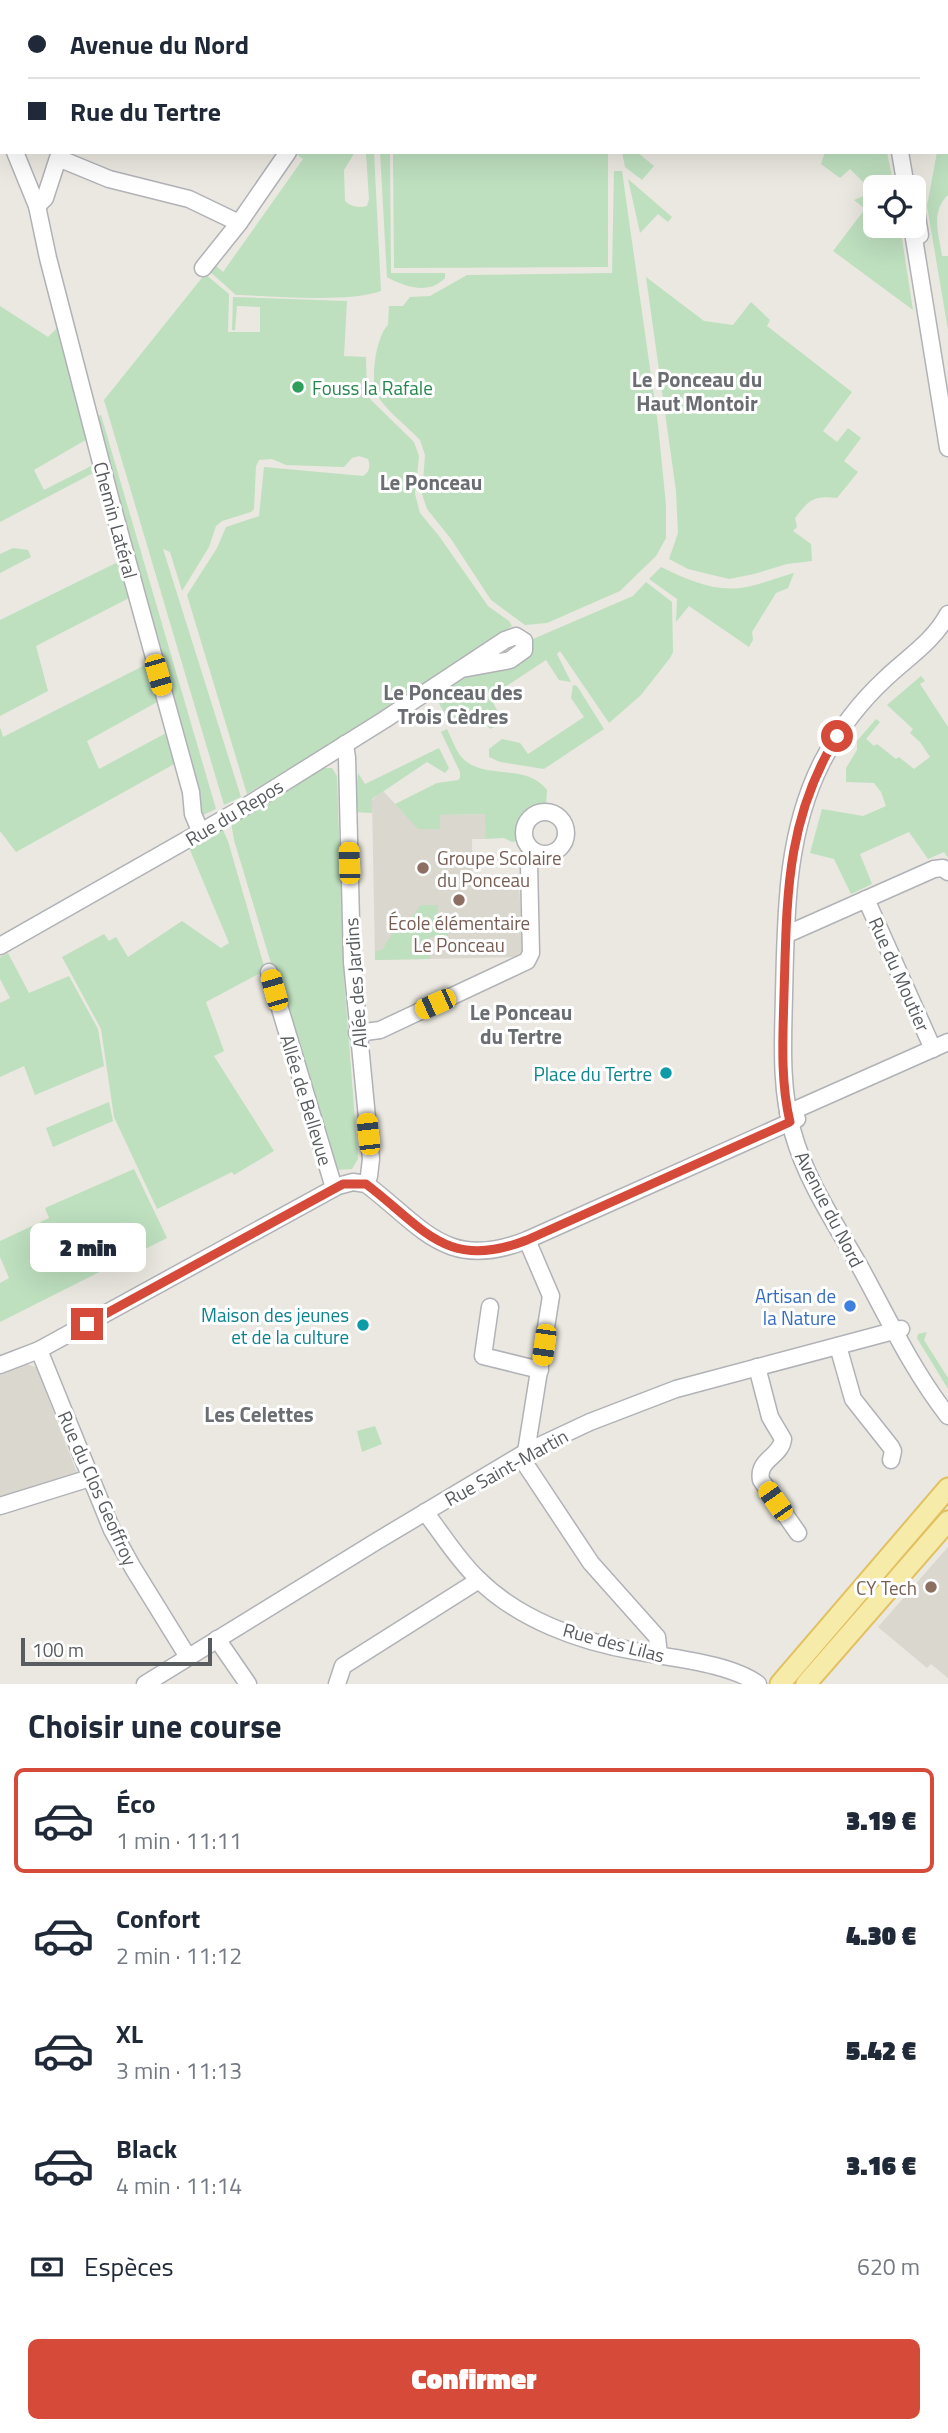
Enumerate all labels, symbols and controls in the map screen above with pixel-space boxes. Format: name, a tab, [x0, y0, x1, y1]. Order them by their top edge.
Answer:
text: Avenue du Nord	[70, 25, 249, 64]
text: Rue du Tertre	[70, 92, 221, 131]
map controls	[863, 175, 926, 238]
button: locate	[863, 175, 926, 238]
district label: Le Ponceau du Haut Montoir	[632, 363, 762, 419]
place label: Fouss la Rafale	[312, 373, 433, 402]
marker: Fouss la Rafale	[290, 379, 306, 395]
street label: Chemin Latéral	[86, 458, 146, 582]
district label: Le Ponceau	[380, 466, 482, 498]
car	[143, 652, 174, 698]
district label: Le Ponceau des Trois Cèdres	[383, 676, 523, 732]
route start	[821, 720, 853, 752]
street label: Rue du Repos	[179, 771, 289, 853]
car	[338, 842, 361, 884]
place label: Groupe Scolaire du Ponceau	[437, 843, 562, 894]
marker: Groupe Scolaire du Ponceau	[415, 860, 431, 876]
marker: École élémentaire Le Ponceau	[451, 892, 467, 908]
place label: École élémentaire Le Ponceau	[388, 908, 530, 959]
street label: Rue du Moutier	[862, 912, 938, 1036]
street label: Allée des Jardins	[336, 917, 374, 1049]
car	[259, 967, 290, 1013]
car	[412, 986, 459, 1022]
district label: Le Ponceau du Tertre	[470, 996, 572, 1052]
street label: Allée de Bellevue	[273, 1031, 341, 1169]
place label: Place du Tertre	[533, 1059, 652, 1088]
marker: Place du Tertre	[658, 1065, 674, 1081]
car	[356, 1112, 381, 1156]
street label: Avenue du Nord	[788, 1146, 872, 1272]
callout: 2 min	[29, 1222, 145, 1272]
text: 2 min	[59, 1230, 117, 1265]
place label: Artisan de la Nature	[755, 1281, 836, 1332]
marker: Artisan de la Nature	[842, 1298, 858, 1314]
place label: Maison des jeunes et de la culture	[201, 1300, 349, 1351]
route end	[71, 1308, 103, 1340]
marker: Maison des jeunes et de la culture	[355, 1317, 371, 1333]
car	[531, 1323, 558, 1367]
district label: Les Celettes	[204, 1398, 314, 1430]
street label: Rue du Clos Geoffroy	[51, 1406, 145, 1570]
street label: Rue Saint-Martin	[439, 1421, 573, 1513]
car	[755, 1478, 796, 1524]
place label: CY Tech	[856, 1573, 917, 1602]
marker: CY Tech	[923, 1579, 939, 1595]
street label: Rue des Lilas	[560, 1615, 668, 1670]
scale bar	[21, 1635, 212, 1667]
text: 100 m	[32, 1635, 84, 1664]
text: Choisir une course	[28, 1702, 282, 1750]
text: Éco	[116, 1784, 156, 1823]
icon: car	[32, 1789, 95, 1852]
text: 3.19 €	[846, 1801, 916, 1840]
text: 1 min · 11:11	[116, 1823, 242, 1858]
text: Confort	[116, 1899, 200, 1938]
icon: car	[32, 1904, 95, 1967]
text: 4.30 €	[846, 1916, 916, 1955]
text: 2 min · 11:12	[116, 1938, 242, 1973]
text: XL	[116, 2014, 143, 2053]
icon: car	[32, 2019, 95, 2082]
text: 5.42 €	[846, 2031, 916, 2070]
text: 3 min · 11:13	[116, 2053, 242, 2088]
text: Black	[116, 2129, 177, 2168]
icon: car	[32, 2134, 95, 2197]
text: 3.16 €	[846, 2146, 916, 2185]
text: 4 min · 11:14	[116, 2168, 242, 2203]
text: Espèces	[84, 2247, 174, 2286]
icon: cash	[28, 2248, 66, 2286]
text: 620 m	[857, 2249, 920, 2284]
button: Confirmer	[28, 2339, 920, 2419]

